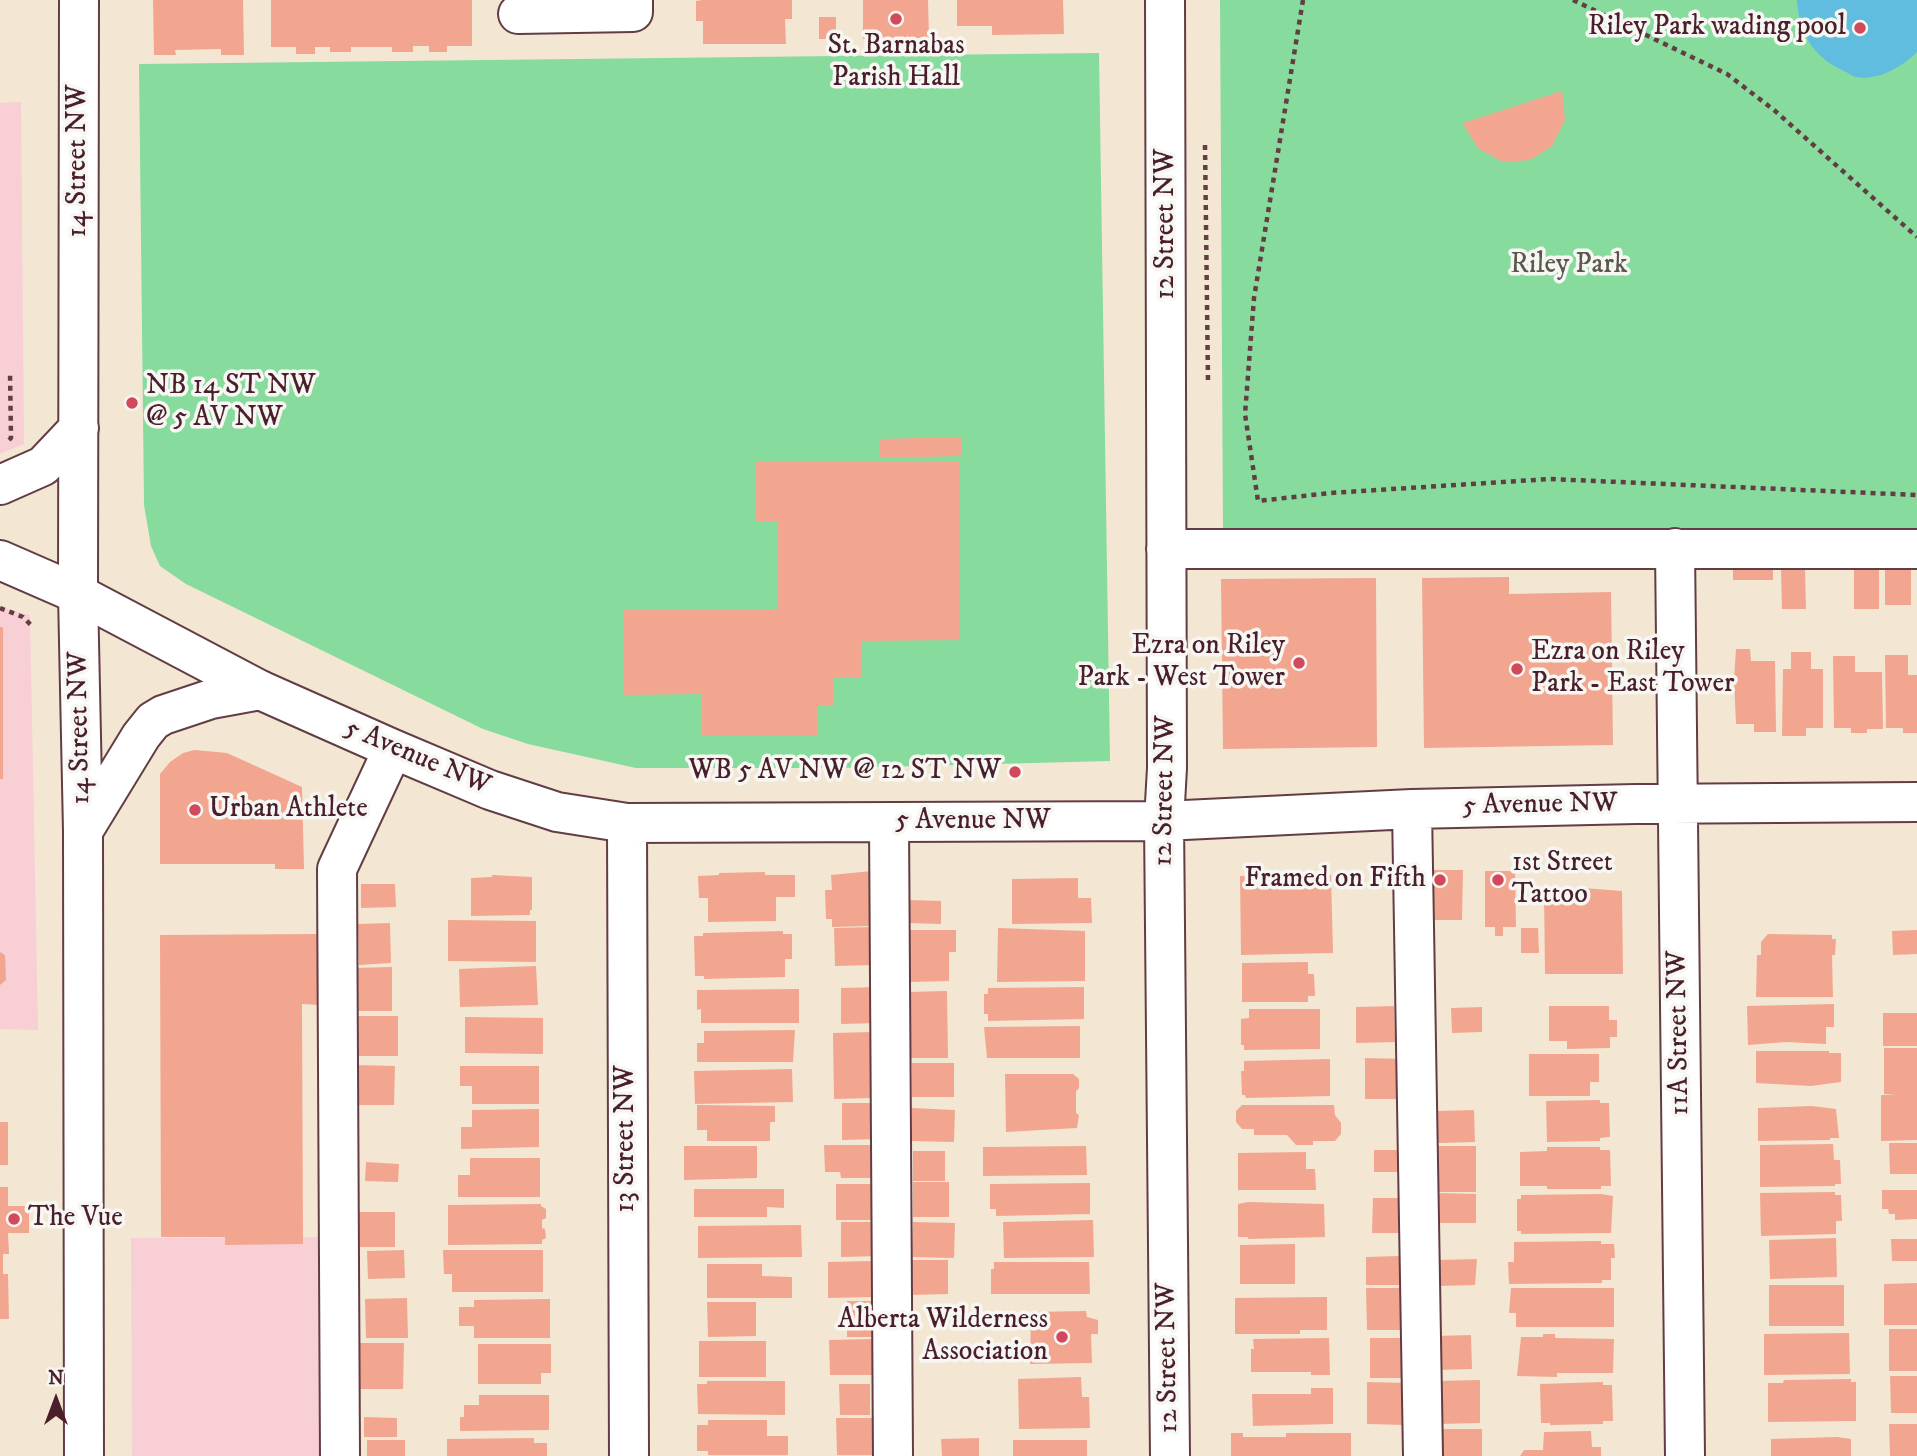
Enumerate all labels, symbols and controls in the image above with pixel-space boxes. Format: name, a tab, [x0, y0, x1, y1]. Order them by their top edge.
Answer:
marker: St. Barnabas Parish Hall	[888, 11, 904, 27]
place label: Riley Park wading pool	[1588, 11, 1846, 45]
marker: Riley Park wading pool	[1852, 20, 1868, 36]
place label: St. Barnabas Parish Hall	[827, 30, 965, 96]
street label: 14 Street NW	[62, 84, 96, 238]
street label: 12 Street NW	[1150, 149, 1184, 299]
park label: Riley Park	[1510, 249, 1628, 283]
place label: NB 14 ST NW @ 5 AV NW	[146, 370, 316, 436]
marker: NB 14 ST NW @ 5 AV NW	[124, 395, 140, 411]
place label: Ezra on Riley Park - West Tower	[1077, 630, 1285, 696]
place label: Ezra on Riley Park - East Tower	[1531, 636, 1734, 702]
street label: 14 Street NW	[63, 651, 99, 805]
marker: Ezra on Riley Park - West Tower	[1291, 655, 1307, 671]
marker: Ezra on Riley Park - East Tower	[1509, 661, 1525, 677]
street label: 5 Avenue NW	[339, 712, 495, 804]
street label: 12 Street NW	[1148, 715, 1184, 867]
place label: WB 5 AV NW @ 12 ST NW	[689, 755, 1001, 789]
marker: WB 5 AV NW @ 12 ST NW	[1007, 764, 1023, 780]
street label: 5 Avenue NW	[1462, 788, 1618, 824]
place label: Urban Athlete	[209, 793, 368, 827]
marker: Urban Athlete	[187, 802, 203, 818]
street label: 5 Avenue NW	[895, 805, 1051, 839]
place label: 1st Street Tattoo	[1512, 847, 1613, 913]
place label: Framed on Fifth	[1244, 863, 1426, 897]
marker: Framed on Fifth	[1432, 872, 1448, 888]
marker: 1st Street Tattoo	[1490, 872, 1506, 888]
street label: 11A Street NW	[1662, 950, 1698, 1116]
street label: 13 Street NW	[610, 1065, 644, 1213]
place label: The Vue	[28, 1202, 123, 1236]
marker: The Vue	[6, 1211, 22, 1227]
street label: 12 Street NW	[1151, 1282, 1187, 1434]
place label: Alberta Wilderness Association	[838, 1304, 1048, 1370]
marker: Alberta Wilderness Association	[1054, 1329, 1070, 1345]
north arrow	[21, 1365, 91, 1435]
text: N	[48, 1367, 64, 1390]

